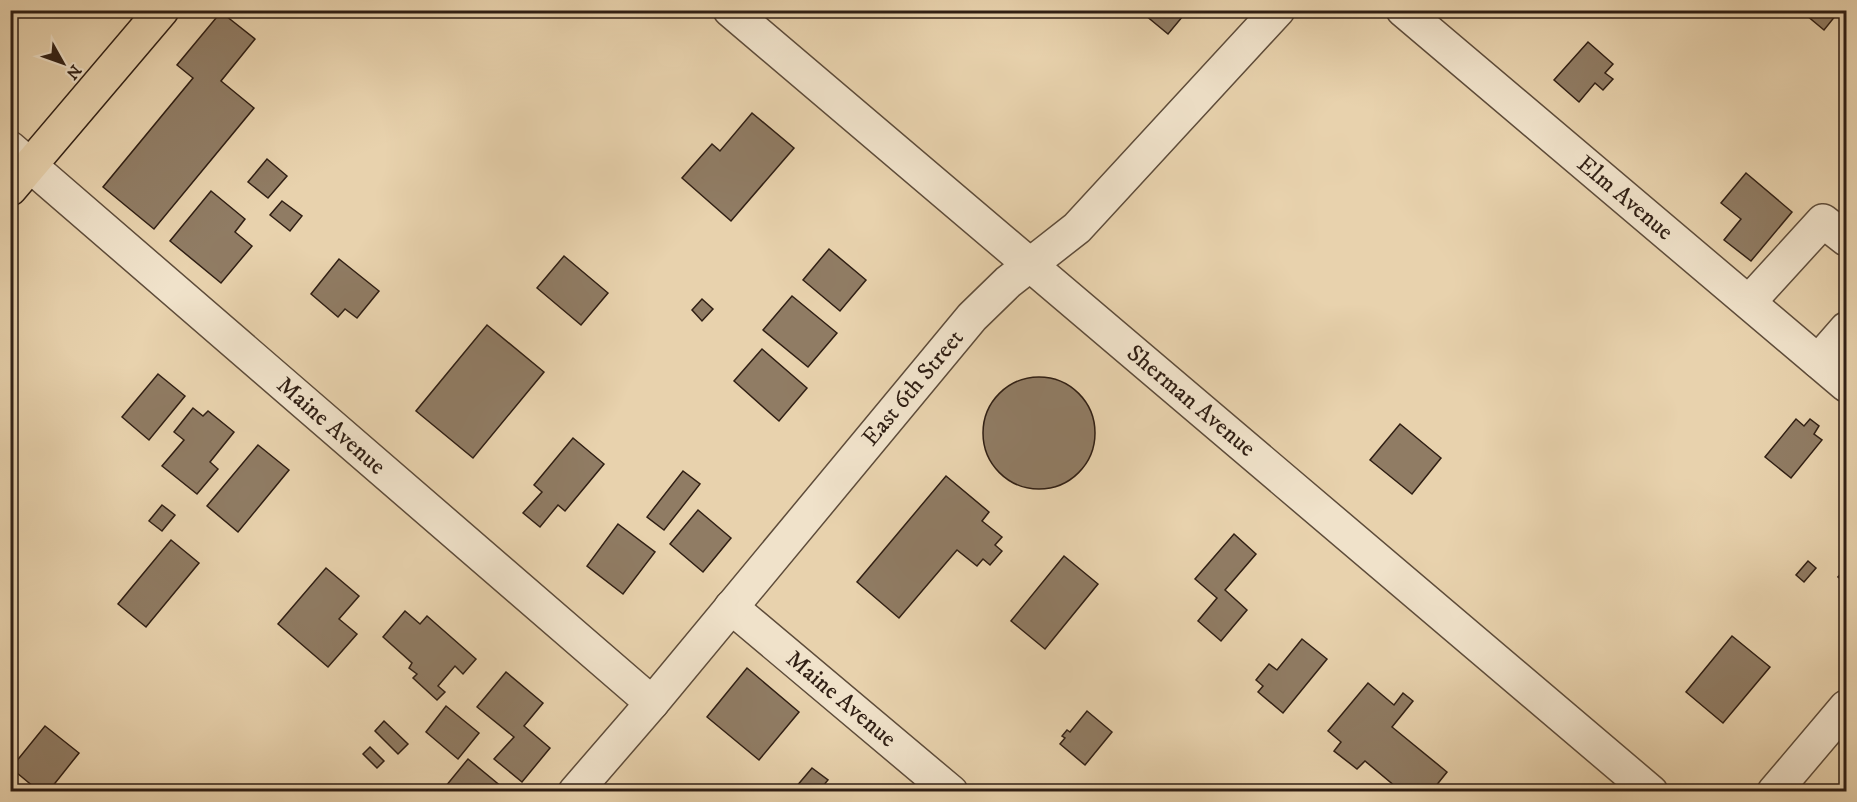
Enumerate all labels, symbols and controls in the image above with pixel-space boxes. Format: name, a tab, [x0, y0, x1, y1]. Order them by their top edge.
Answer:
north arrow	[33, 33, 93, 93]
text: N	[62, 61, 86, 83]
street label: Elm Avenue	[1571, 149, 1679, 247]
street label: East 6th Street	[856, 323, 971, 452]
street label: Sherman Avenue	[1120, 338, 1262, 464]
street label: Maine Avenue	[270, 370, 392, 482]
street label: Maine Avenue	[780, 644, 902, 754]

